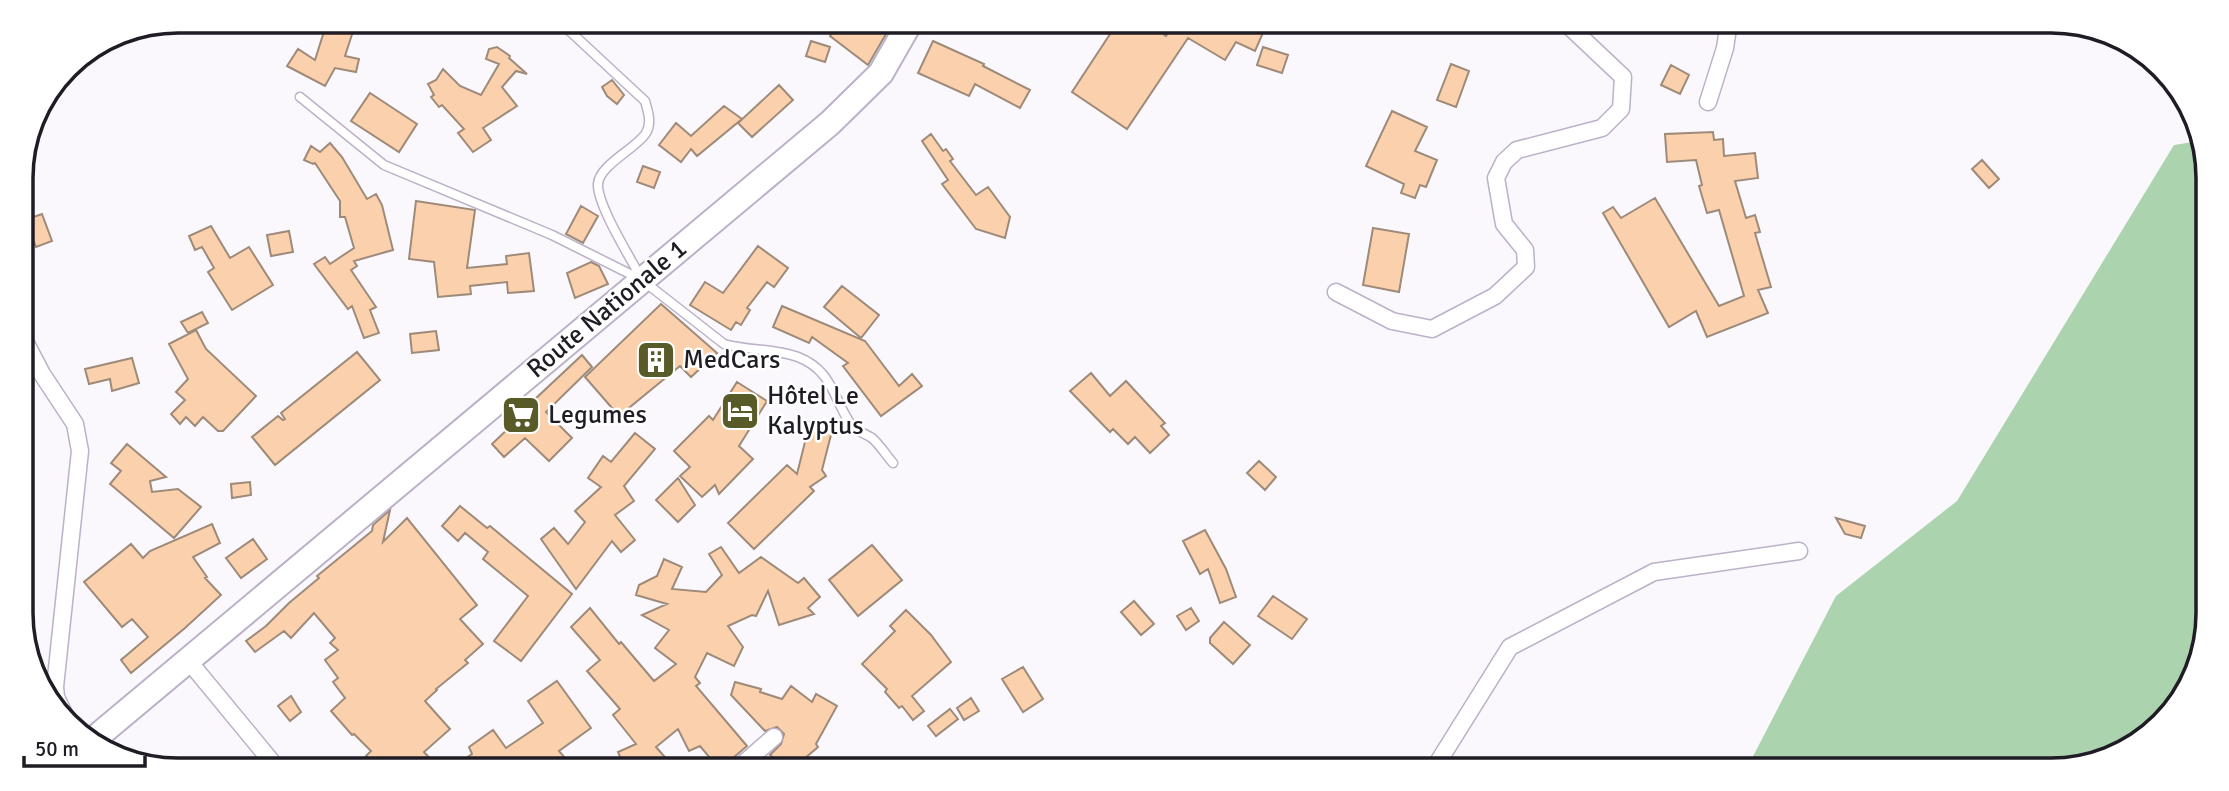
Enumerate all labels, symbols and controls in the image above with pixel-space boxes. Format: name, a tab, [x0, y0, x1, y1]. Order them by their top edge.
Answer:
street label: Route Nationale 1	[521, 233, 693, 385]
building icon: MedCars	[635, 339, 677, 381]
place label: MedCars	[683, 344, 780, 376]
place label: Hôtel Le Kalyptus	[767, 380, 864, 442]
hotel icon: Hôtel Le Kalyptus	[719, 390, 761, 432]
supermarket icon: Legumes	[500, 394, 542, 436]
place label: Legumes	[548, 399, 647, 431]
scale bar	[24, 724, 145, 768]
text: 50 m	[35, 736, 79, 762]

